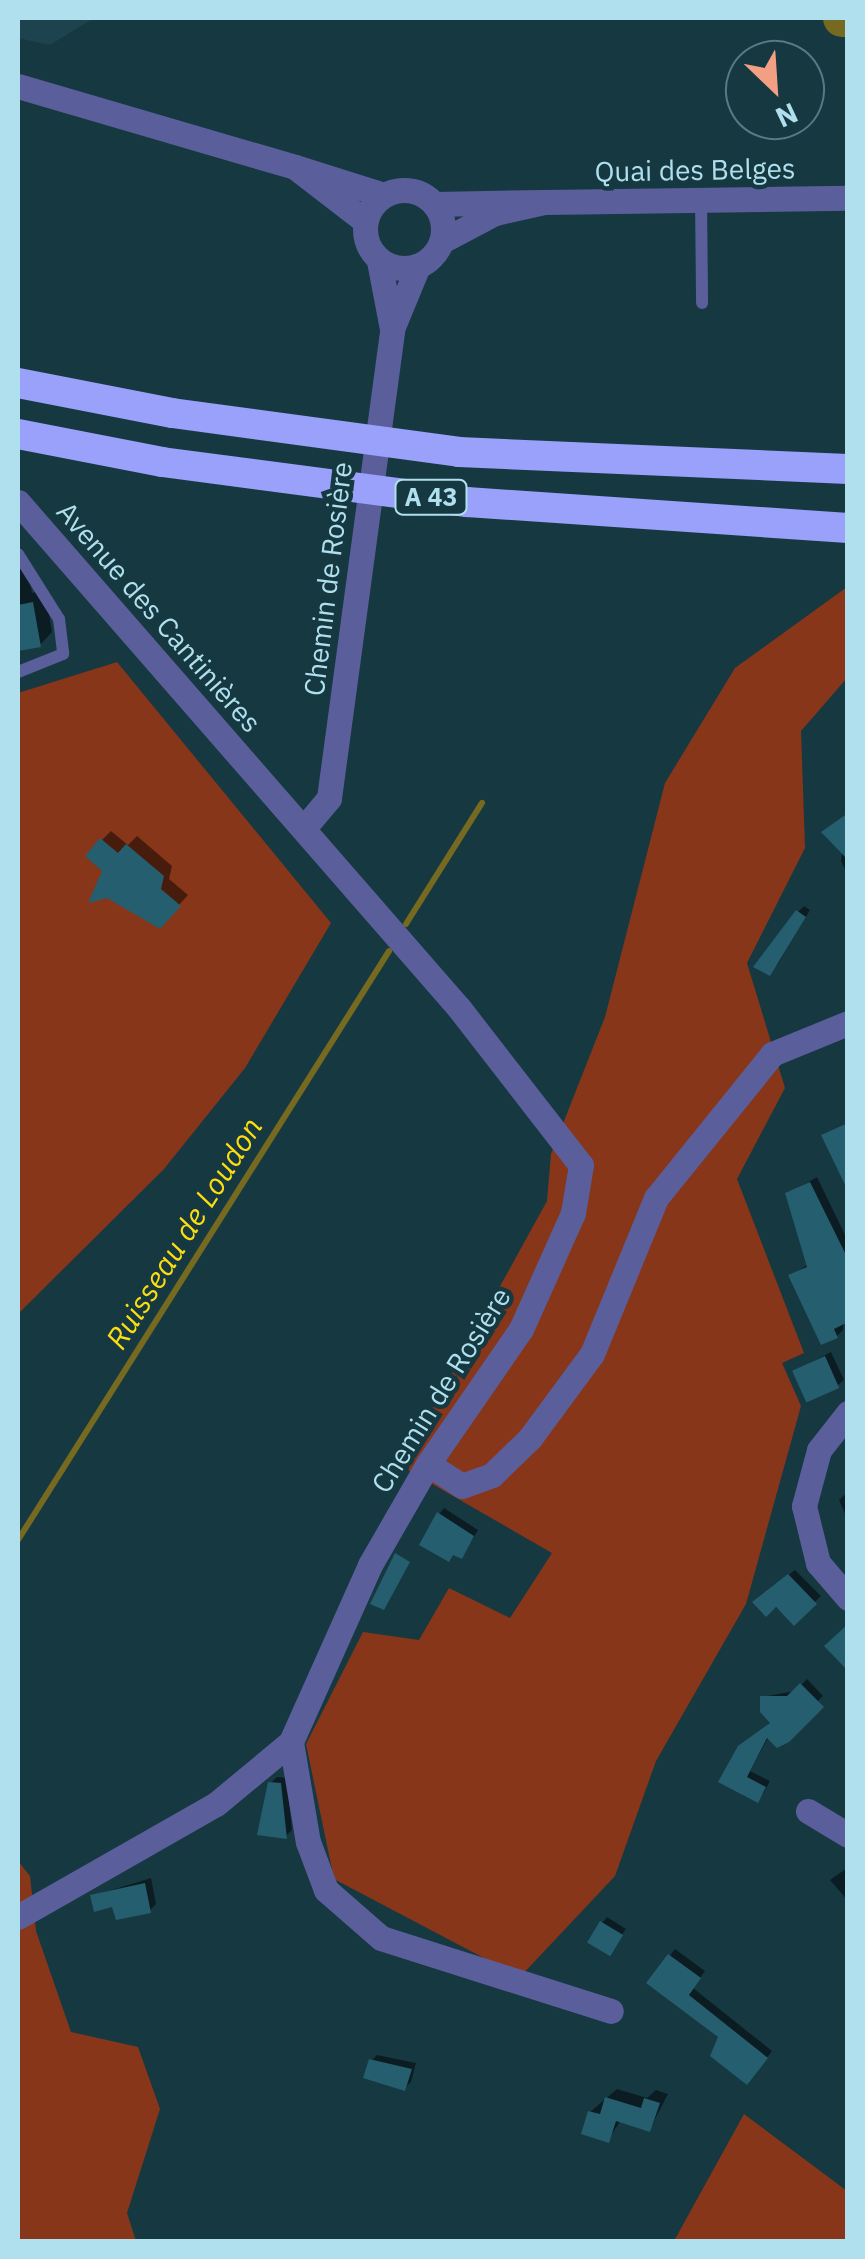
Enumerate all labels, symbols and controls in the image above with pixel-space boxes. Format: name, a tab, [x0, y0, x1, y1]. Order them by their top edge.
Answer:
north arrow	[725, 40, 825, 140]
text: N	[770, 95, 804, 137]
street label: Quai des Belges	[594, 151, 796, 189]
street label: Chemin de Rosière	[297, 460, 359, 698]
road number: A 43	[394, 477, 468, 517]
street label: Avenue des Cantinières	[50, 495, 268, 739]
water label: Ruisseau de Loudon	[98, 1111, 270, 1355]
street label: Chemin de Rosière	[364, 1281, 518, 1499]

